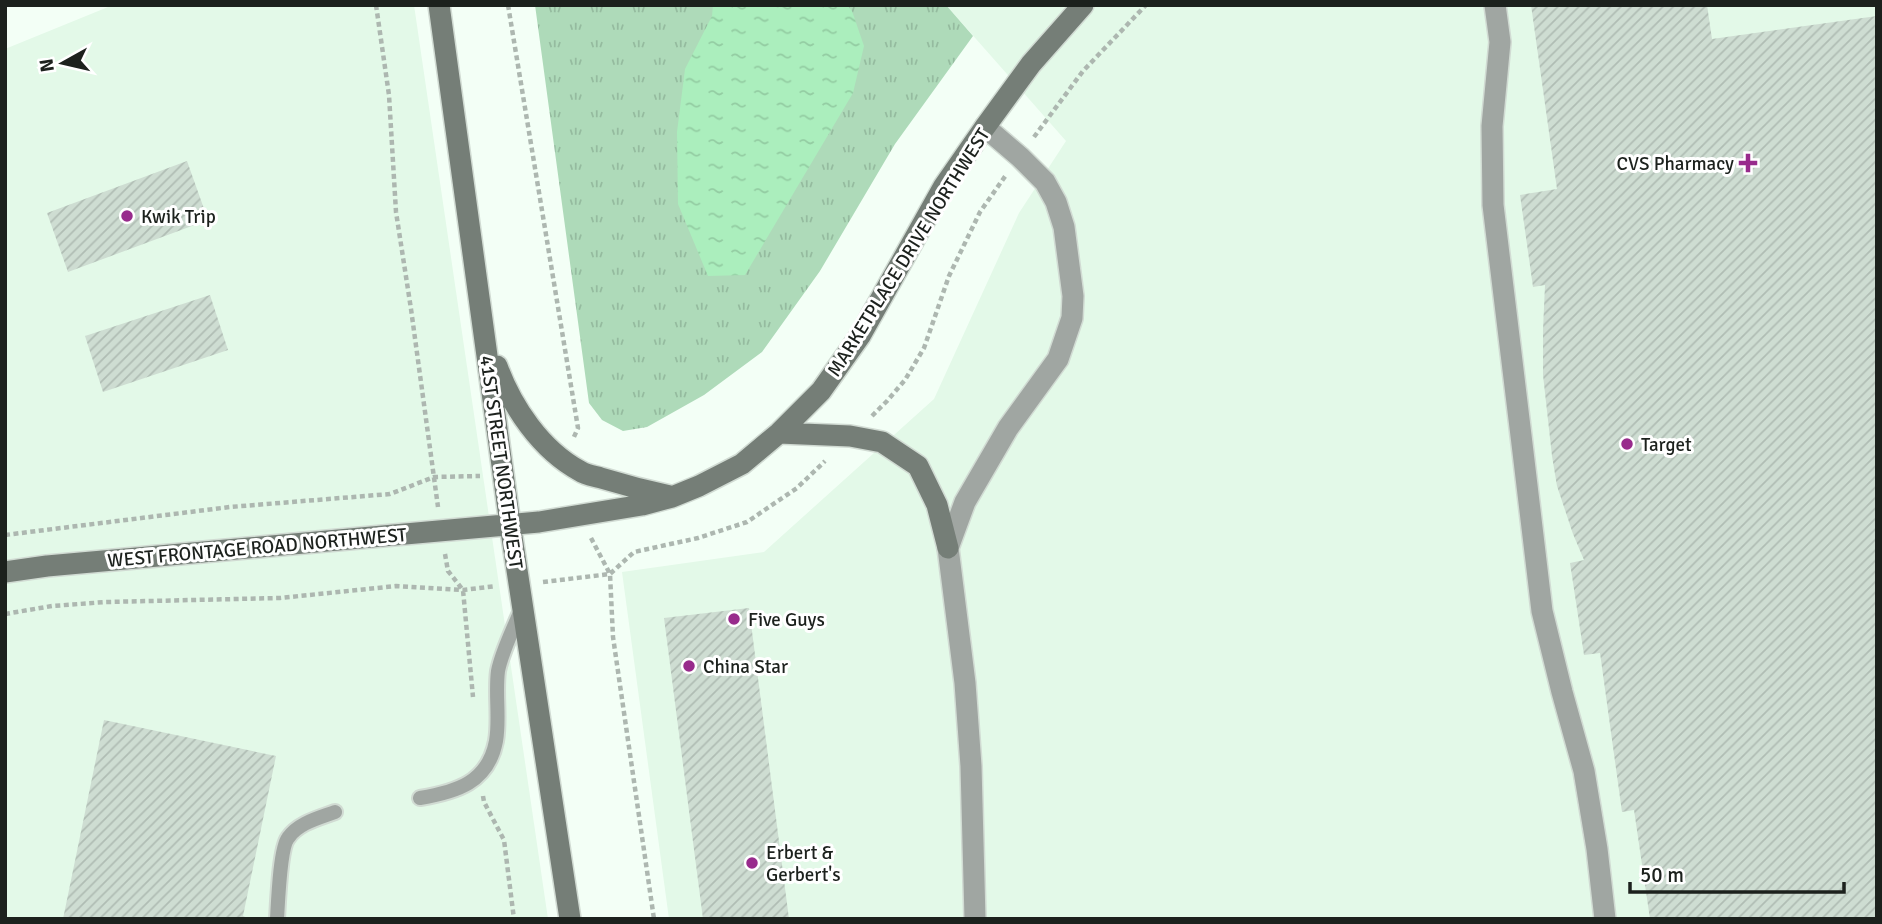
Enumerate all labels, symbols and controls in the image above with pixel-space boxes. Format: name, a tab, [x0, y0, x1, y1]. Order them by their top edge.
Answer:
north arrow	[28, 28, 98, 98]
text: N	[34, 57, 60, 73]
street label: MARKETPLACE DRIVE NORTHWEST	[822, 123, 996, 381]
place label: CVS Pharmacy	[1616, 152, 1734, 176]
marker: CVS Pharmacy	[1740, 155, 1756, 171]
place label: Kwik Trip	[141, 205, 216, 229]
marker: Kwik Trip	[119, 208, 135, 224]
street label: 41ST STREET NORTHWEST	[474, 354, 528, 571]
place label: Target	[1641, 433, 1692, 457]
marker: Target	[1619, 436, 1635, 452]
street label: WEST FRONTAGE ROAD NORTHWEST	[107, 523, 408, 573]
place label: Five Guys	[748, 608, 825, 632]
marker: Five Guys	[726, 611, 742, 627]
place label: China Star	[703, 655, 788, 679]
marker: China Star	[681, 658, 697, 674]
place label: Erbert & Gerbert's	[766, 841, 841, 887]
scale bar	[1630, 850, 1843, 894]
marker: Erbert & Gerbert's	[744, 855, 760, 871]
text: 50 m	[1640, 862, 1684, 888]

